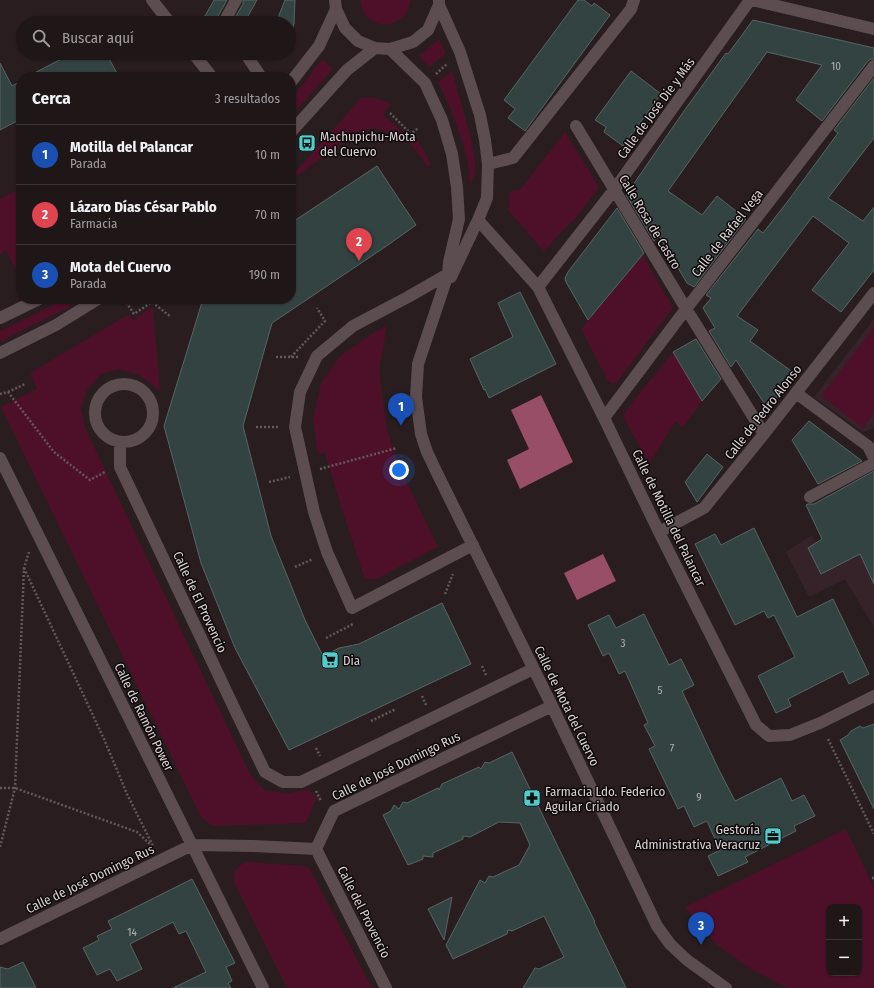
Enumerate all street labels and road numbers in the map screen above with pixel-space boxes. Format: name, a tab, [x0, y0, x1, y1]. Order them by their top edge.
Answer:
street label: Calle de José Die y Más	[614, 54, 698, 161]
street label: Calle Rosa de Castro	[616, 172, 684, 272]
street label: Calle de Rafael Vega	[688, 186, 766, 280]
street label: Calle de Pedro Alonso	[722, 362, 805, 462]
street label: Calle de Motilla del Palancar	[629, 447, 709, 589]
street label: Calle de El Provencio	[170, 549, 230, 655]
street label: Calle de Mota del Cuervo	[531, 644, 603, 769]
street label: Calle de Ramón Power	[111, 661, 177, 774]
street label: Calle de José Domingo Rus	[330, 728, 463, 804]
street label: Calle de José Domingo Rus	[24, 841, 157, 917]
street label: Calle del Provencio	[334, 864, 394, 961]

